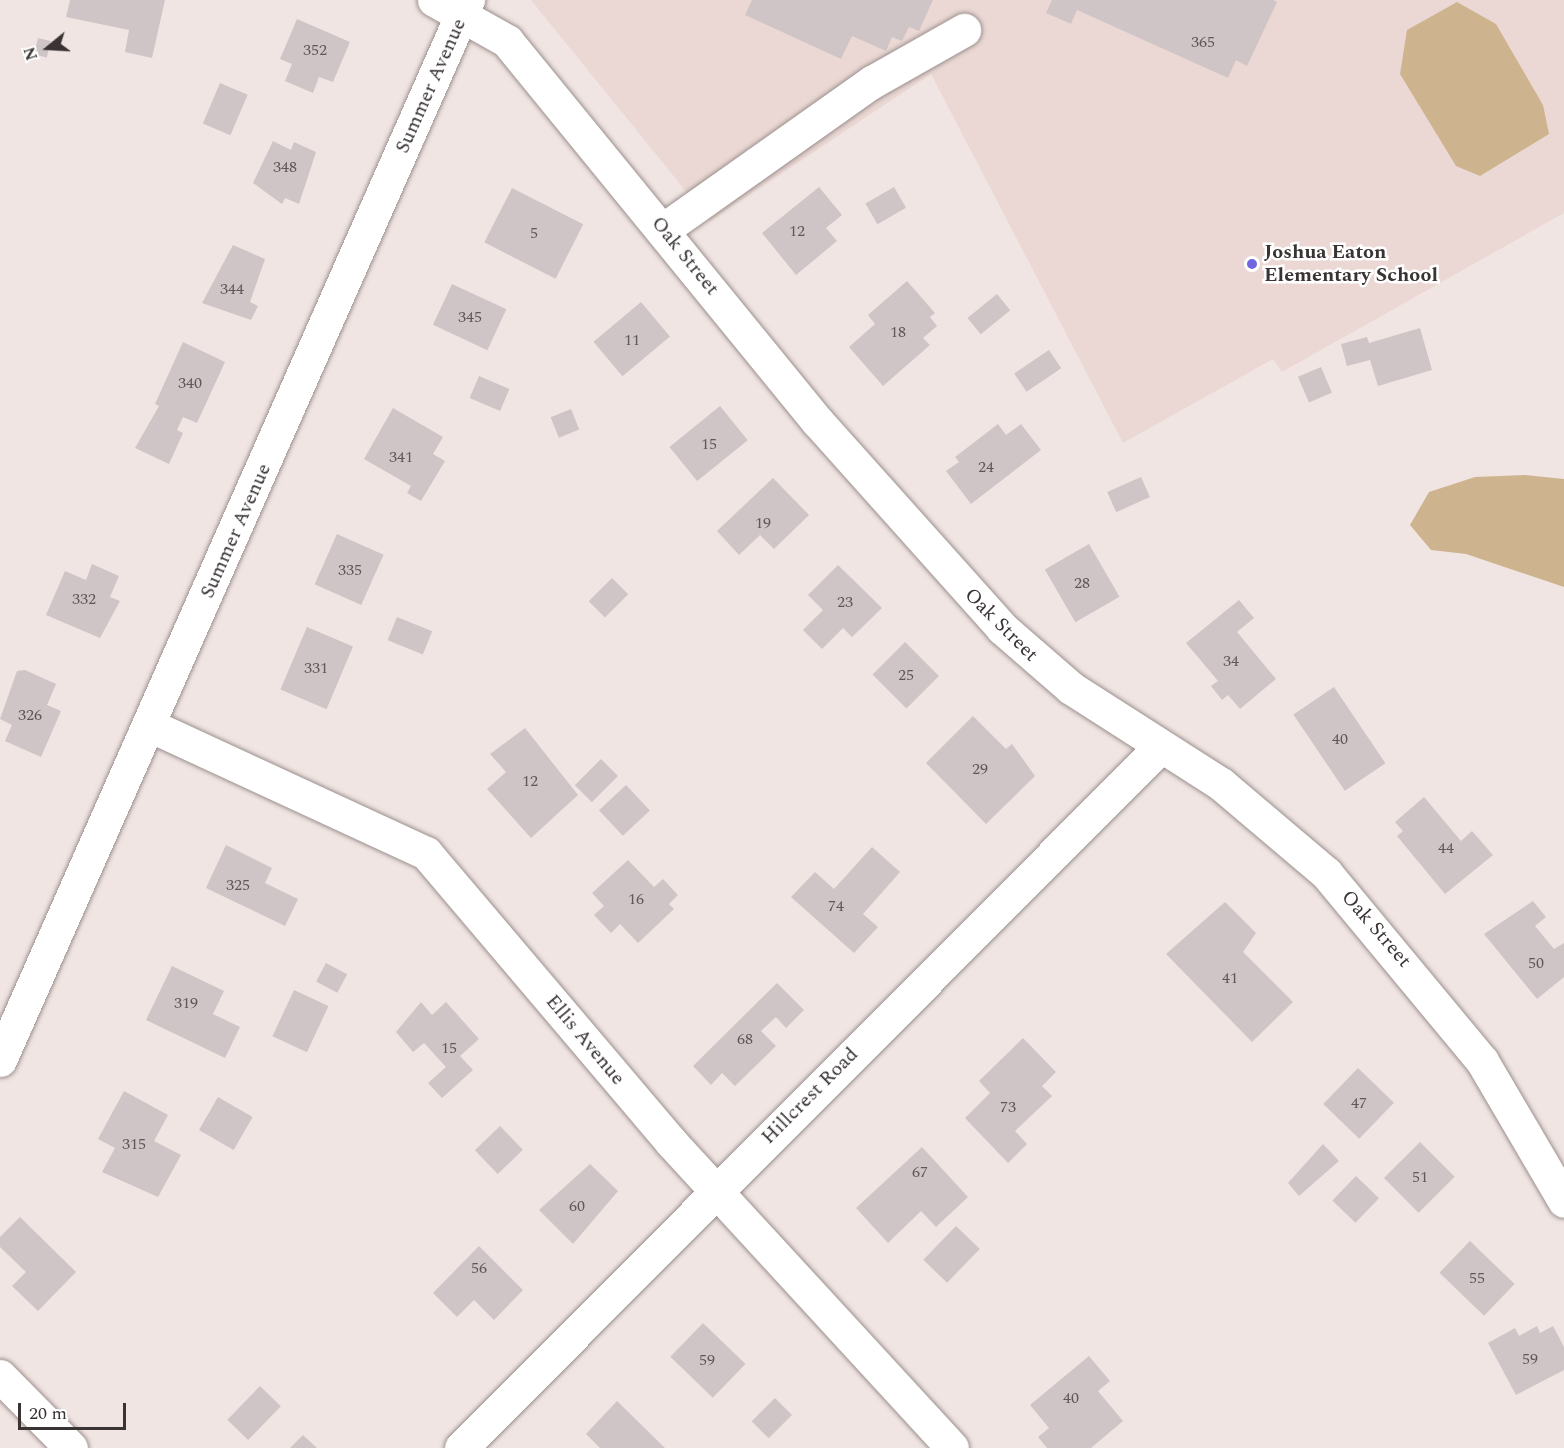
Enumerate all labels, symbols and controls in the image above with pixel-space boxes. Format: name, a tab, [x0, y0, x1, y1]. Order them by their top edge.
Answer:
street label: Summer Avenue	[391, 15, 471, 157]
north arrow	[18, 18, 78, 78]
house number: 365	[1191, 32, 1215, 52]
house number: 352	[303, 40, 327, 60]
text: N	[17, 44, 44, 63]
house number: 348	[273, 157, 297, 177]
street label: Oak Street	[646, 212, 724, 300]
house number: 12	[789, 221, 805, 241]
house number: 5	[530, 223, 538, 243]
place label: Joshua Eaton Elementary School	[1264, 240, 1438, 287]
marker: Joshua Eaton Elementary School	[1245, 257, 1259, 271]
house number: 344	[220, 279, 244, 299]
house number: 345	[458, 307, 482, 327]
house number: 18	[890, 322, 906, 342]
house number: 11	[624, 330, 640, 350]
house number: 340	[178, 373, 202, 393]
house number: 15	[701, 434, 717, 454]
house number: 341	[389, 447, 413, 467]
house number: 24	[978, 457, 994, 477]
street label: Summer Avenue	[196, 460, 276, 602]
house number: 19	[755, 513, 771, 533]
house number: 335	[338, 560, 362, 580]
house number: 28	[1074, 573, 1090, 593]
street label: Oak Street	[959, 583, 1043, 667]
house number: 332	[72, 589, 96, 609]
house number: 23	[837, 592, 853, 612]
house number: 34	[1223, 651, 1239, 671]
house number: 331	[304, 658, 328, 678]
house number: 25	[898, 665, 914, 685]
house number: 326	[18, 705, 42, 725]
house number: 40	[1332, 729, 1348, 749]
house number: 29	[972, 759, 988, 779]
house number: 12	[522, 771, 538, 791]
house number: 44	[1438, 838, 1454, 858]
house number: 325	[226, 875, 250, 895]
street label: Oak Street	[1336, 885, 1416, 973]
house number: 16	[628, 889, 644, 909]
house number: 74	[828, 896, 844, 916]
house number: 50	[1528, 953, 1544, 973]
house number: 41	[1222, 968, 1238, 988]
street label: Ellis Avenue	[540, 990, 630, 1090]
house number: 319	[174, 993, 198, 1013]
house number: 68	[737, 1029, 753, 1049]
house number: 15	[441, 1038, 457, 1058]
street label: Hillcrest Road	[757, 1043, 863, 1149]
house number: 47	[1351, 1093, 1367, 1113]
house number: 73	[1000, 1097, 1016, 1117]
house number: 315	[122, 1134, 146, 1154]
house number: 67	[912, 1162, 928, 1182]
house number: 51	[1412, 1167, 1428, 1187]
house number: 60	[569, 1196, 585, 1216]
house number: 56	[471, 1258, 487, 1278]
house number: 55	[1469, 1268, 1485, 1288]
house number: 59	[1522, 1349, 1538, 1369]
house number: 59	[699, 1350, 715, 1370]
house number: 40	[1063, 1388, 1079, 1408]
scale bar	[21, 1391, 129, 1429]
text: 20 m	[29, 1400, 67, 1427]

